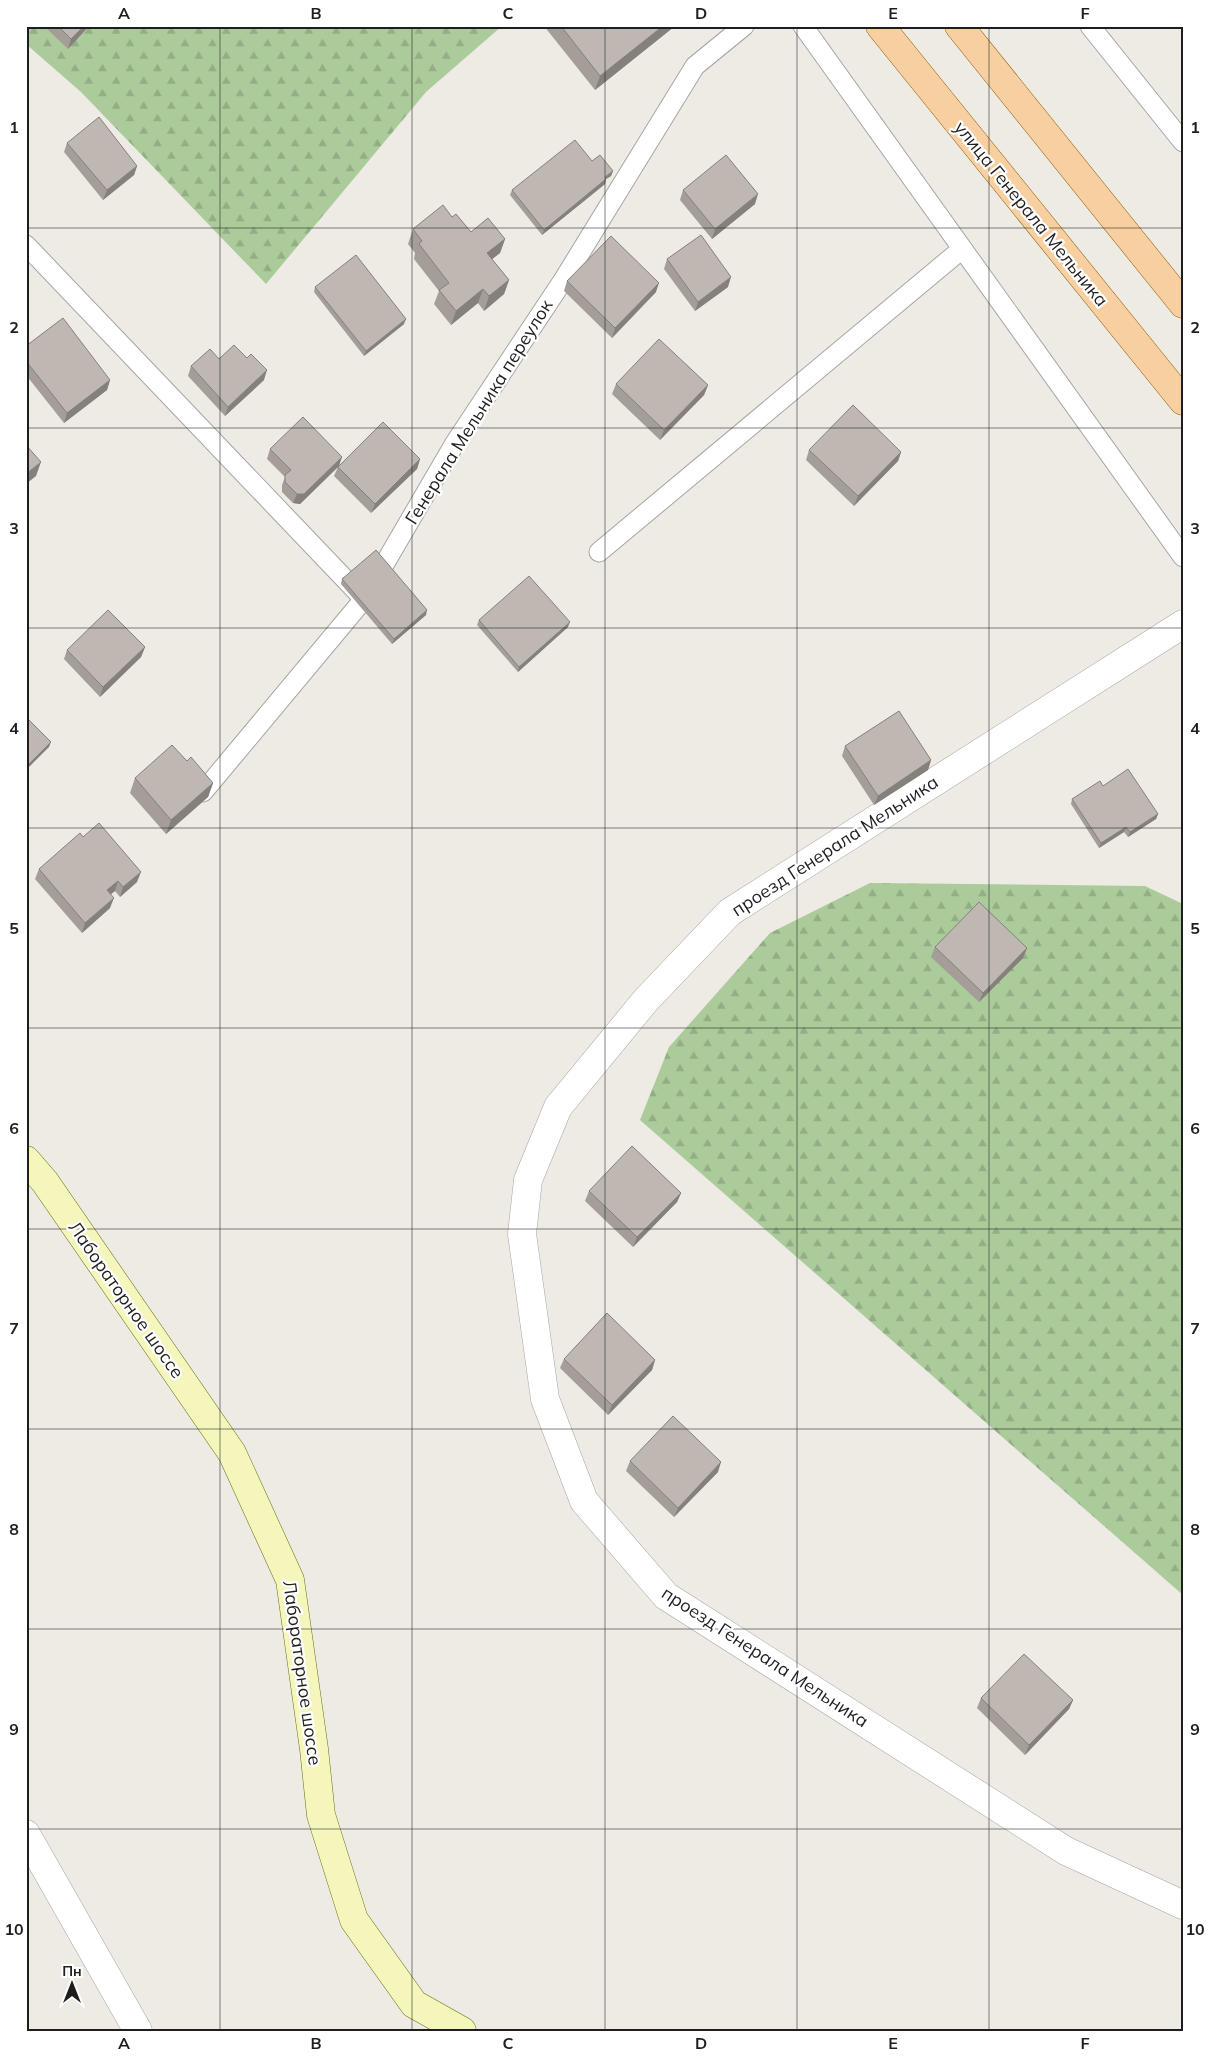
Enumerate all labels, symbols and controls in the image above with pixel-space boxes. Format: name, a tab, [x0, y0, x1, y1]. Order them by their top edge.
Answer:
text: A	[118, 3, 130, 23]
text: B	[310, 3, 322, 23]
text: C	[503, 3, 514, 23]
text: D	[695, 3, 707, 23]
text: E	[888, 3, 898, 23]
text: F	[1080, 3, 1090, 23]
street label: улица Генерала Мельника	[949, 116, 1113, 311]
text: 1	[9, 117, 19, 137]
text: 1	[1190, 117, 1200, 137]
street label: Генерала Мельника переулок	[400, 295, 558, 528]
text: 2	[9, 317, 19, 337]
text: 2	[1190, 317, 1200, 337]
text: 3	[9, 518, 19, 538]
text: 3	[1190, 518, 1200, 538]
text: 4	[9, 718, 19, 738]
text: 4	[1190, 718, 1200, 738]
street label: проезд Генерала Мельника	[727, 770, 942, 921]
text: 5	[9, 918, 19, 938]
text: 5	[1190, 918, 1200, 938]
text: 6	[9, 1118, 19, 1138]
text: 6	[1190, 1118, 1200, 1138]
street label: Лабораторное шоссе	[64, 1217, 189, 1383]
text: 7	[9, 1318, 19, 1338]
text: 7	[1190, 1318, 1200, 1338]
text: 8	[9, 1519, 19, 1539]
text: 8	[1190, 1519, 1200, 1539]
street label: Лабораторное шоссе	[278, 1579, 327, 1767]
street label: проезд Генерала Мельника	[658, 1581, 873, 1732]
text: 9	[9, 1719, 19, 1739]
text: 9	[1190, 1719, 1200, 1739]
text: 10	[4, 1919, 24, 1939]
text: 10	[1185, 1919, 1205, 1939]
north arrow	[48, 1960, 98, 2010]
text: Пн	[62, 1962, 82, 1980]
text: A	[118, 2033, 130, 2053]
text: B	[310, 2033, 322, 2053]
text: C	[503, 2033, 514, 2053]
text: D	[695, 2033, 707, 2053]
text: E	[888, 2033, 898, 2053]
text: F	[1080, 2033, 1090, 2053]

